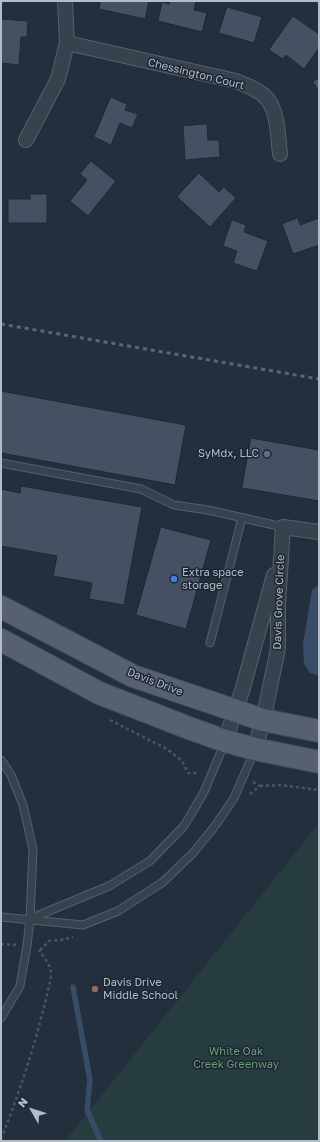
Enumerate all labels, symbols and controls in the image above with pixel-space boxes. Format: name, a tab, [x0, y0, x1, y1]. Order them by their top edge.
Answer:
street label: Chessington Court	[146, 56, 246, 92]
place label: SyMdx, LLC	[198, 447, 259, 461]
marker: SyMdx, LLC	[262, 449, 272, 459]
street label: Davis Grove Circle	[271, 554, 287, 650]
place label: Extra space storage	[182, 566, 244, 592]
marker: Extra space storage	[169, 574, 179, 584]
street label: Davis Drive	[125, 665, 185, 699]
place label: Davis Drive Middle School	[103, 976, 178, 1002]
marker: Davis Drive Middle School	[90, 984, 100, 994]
park label: White Oak Creek Greenway	[193, 1045, 279, 1071]
north arrow	[12, 1090, 52, 1130]
text: N	[15, 1095, 30, 1109]

